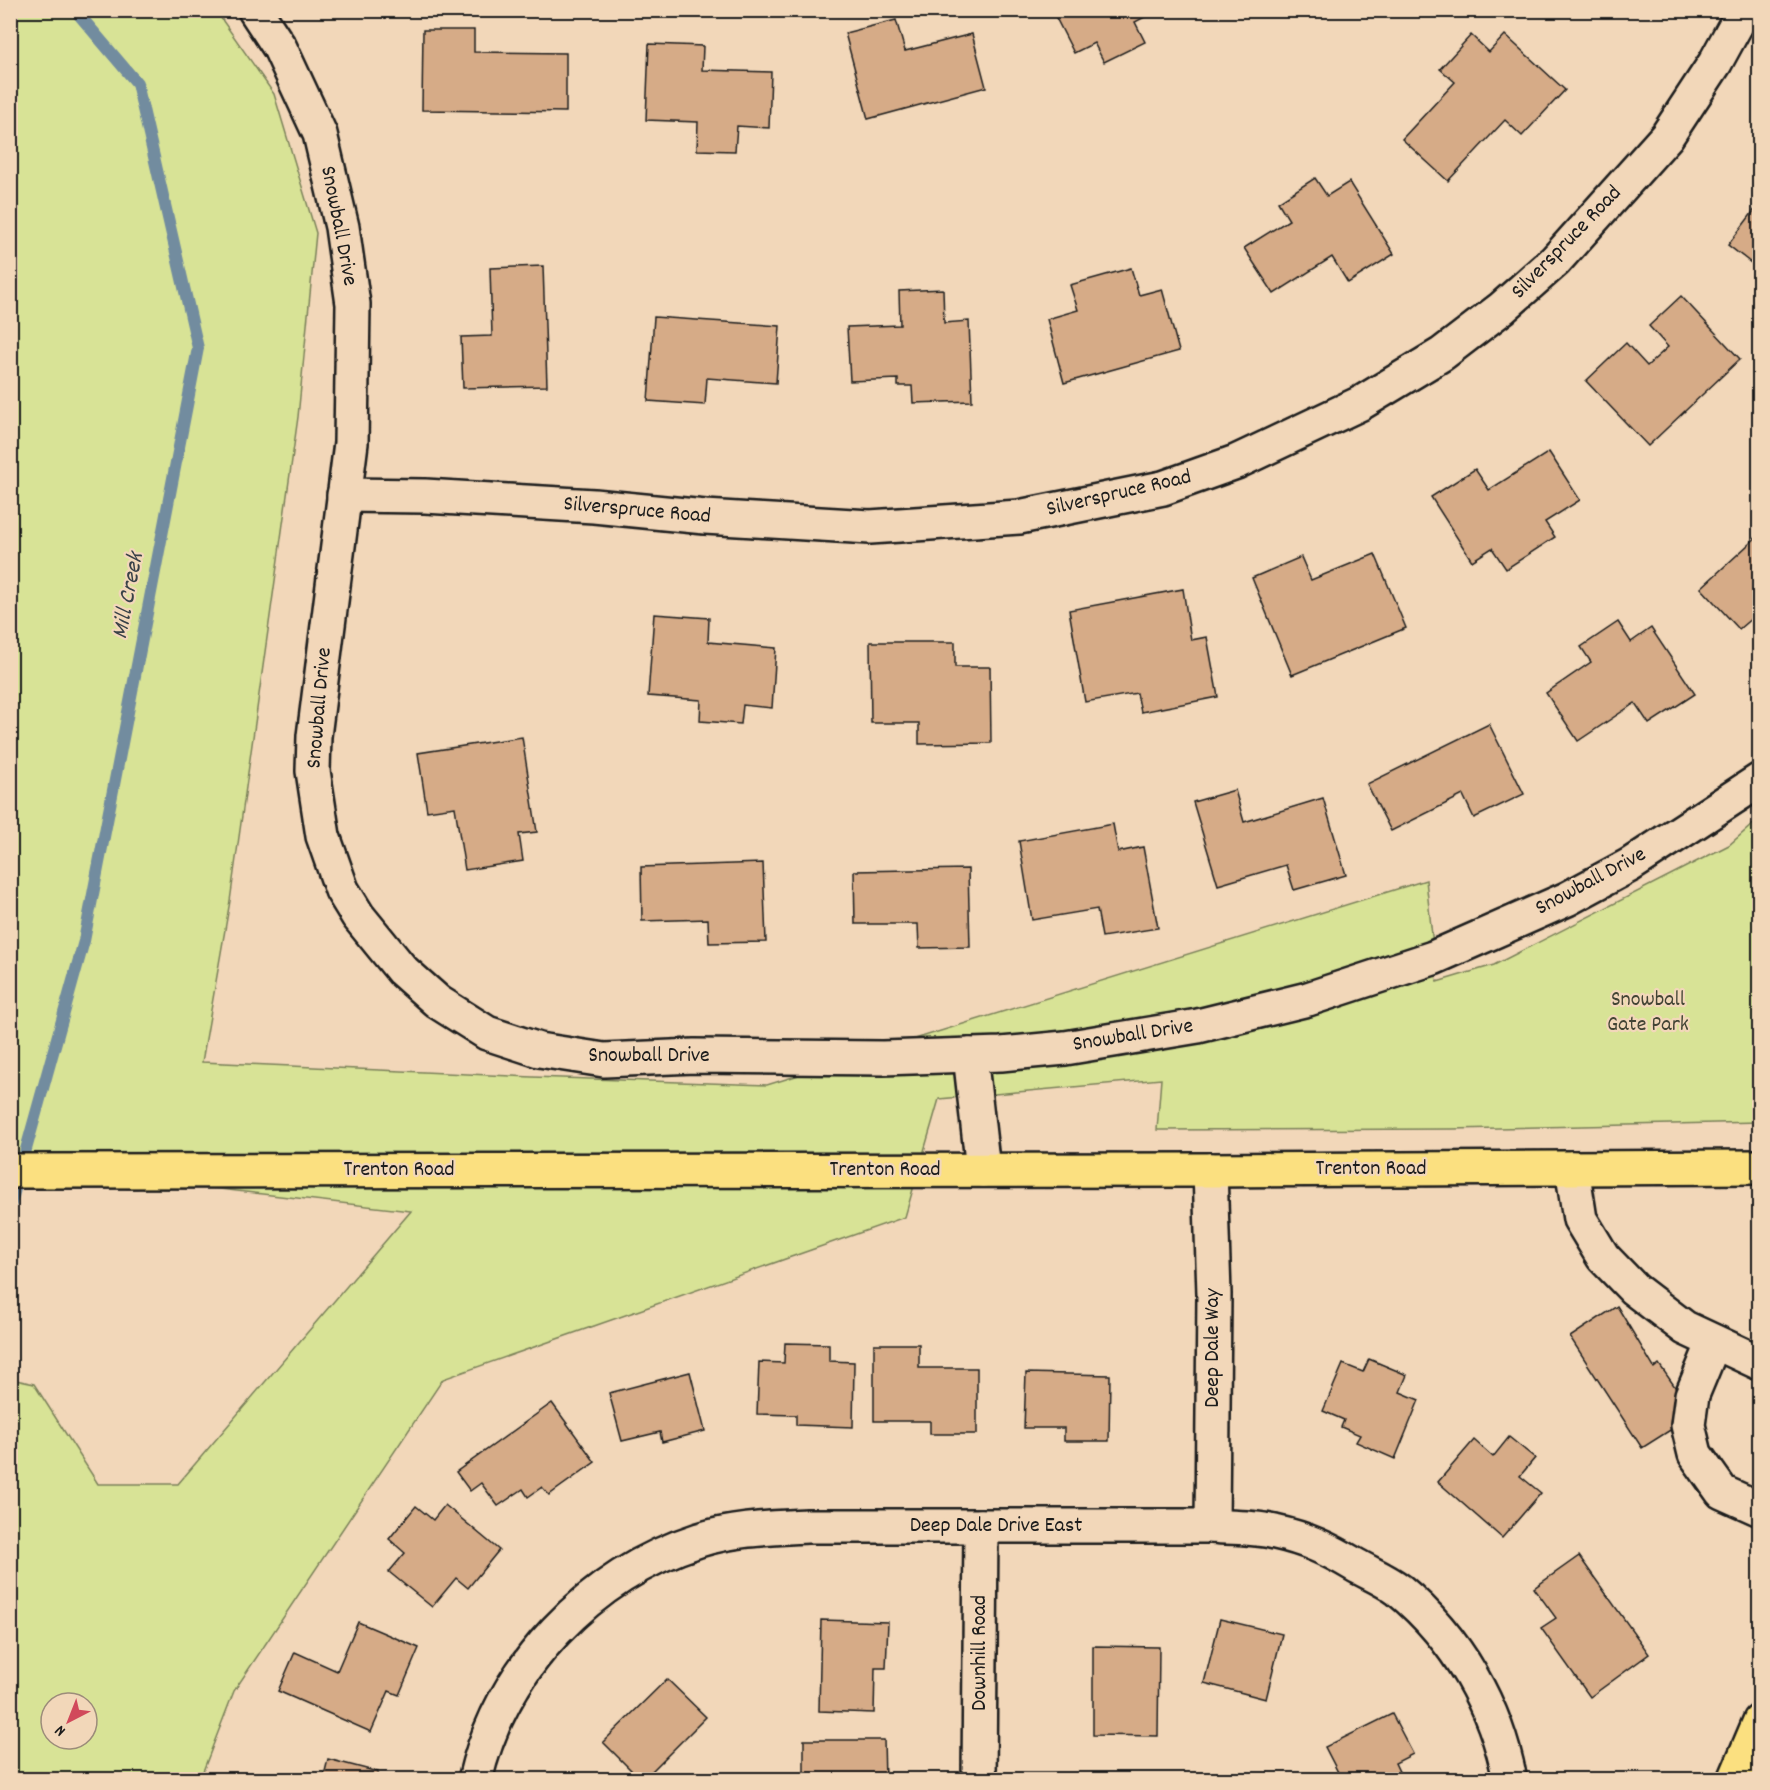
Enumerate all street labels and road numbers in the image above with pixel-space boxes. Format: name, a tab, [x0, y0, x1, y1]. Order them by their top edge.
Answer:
street label: Snowball Drive	[311, 163, 365, 289]
street label: Silverspruce Road	[1505, 179, 1629, 307]
street label: Silverspruce Road	[1044, 462, 1194, 526]
street label: Silverspruce Road	[562, 489, 712, 533]
street label: Snowball Drive	[299, 646, 341, 770]
street label: Snowball Drive	[1530, 840, 1652, 924]
street label: Snowball Drive	[1071, 1011, 1195, 1061]
street label: Snowball Drive	[588, 1041, 710, 1072]
street label: Trenton Road	[1315, 1154, 1427, 1185]
street label: Trenton Road	[343, 1155, 455, 1186]
street label: Trenton Road	[829, 1155, 941, 1186]
street label: Deep Dale Way	[1198, 1287, 1229, 1408]
street label: Deep Dale Drive East	[910, 1511, 1082, 1542]
street label: Downhill Road	[965, 1595, 996, 1711]

